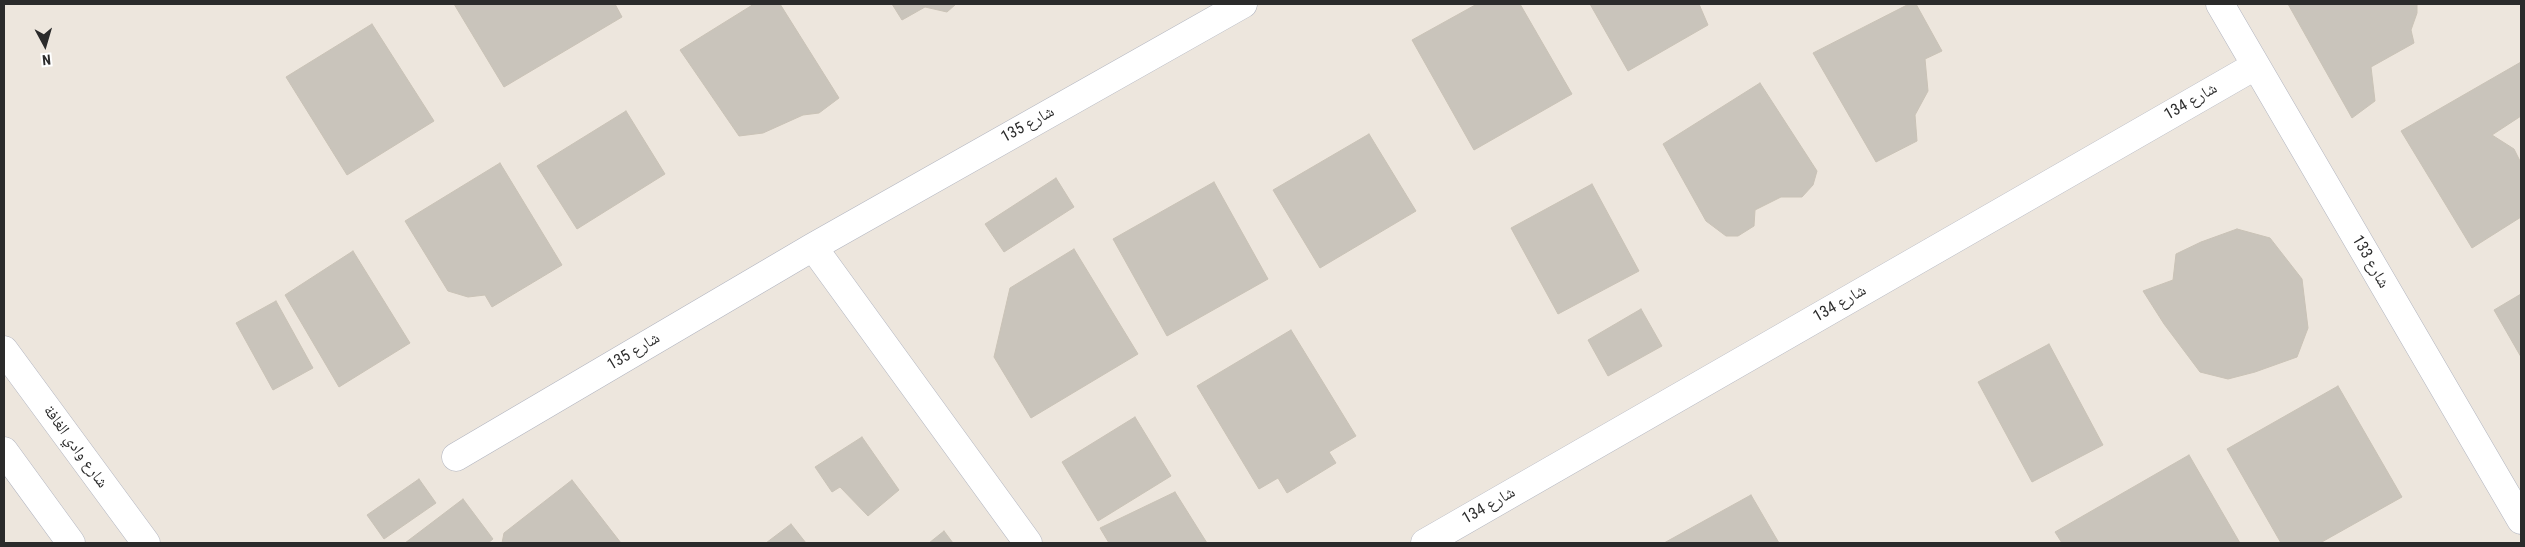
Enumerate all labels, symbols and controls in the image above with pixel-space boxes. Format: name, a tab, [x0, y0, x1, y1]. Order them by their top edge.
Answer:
north arrow	[20, 20, 70, 70]
text: N	[41, 52, 52, 68]
street label: شارع 134	[2161, 79, 2221, 125]
street label: شارع 135	[998, 103, 1058, 147]
street label: شارع 133	[2347, 232, 2393, 292]
street label: شارع 134	[1810, 281, 1870, 327]
street label: شارع 135	[604, 329, 664, 375]
street label: شارع وادي الغافة	[39, 402, 111, 492]
street label: شارع 134	[1459, 483, 1519, 529]

